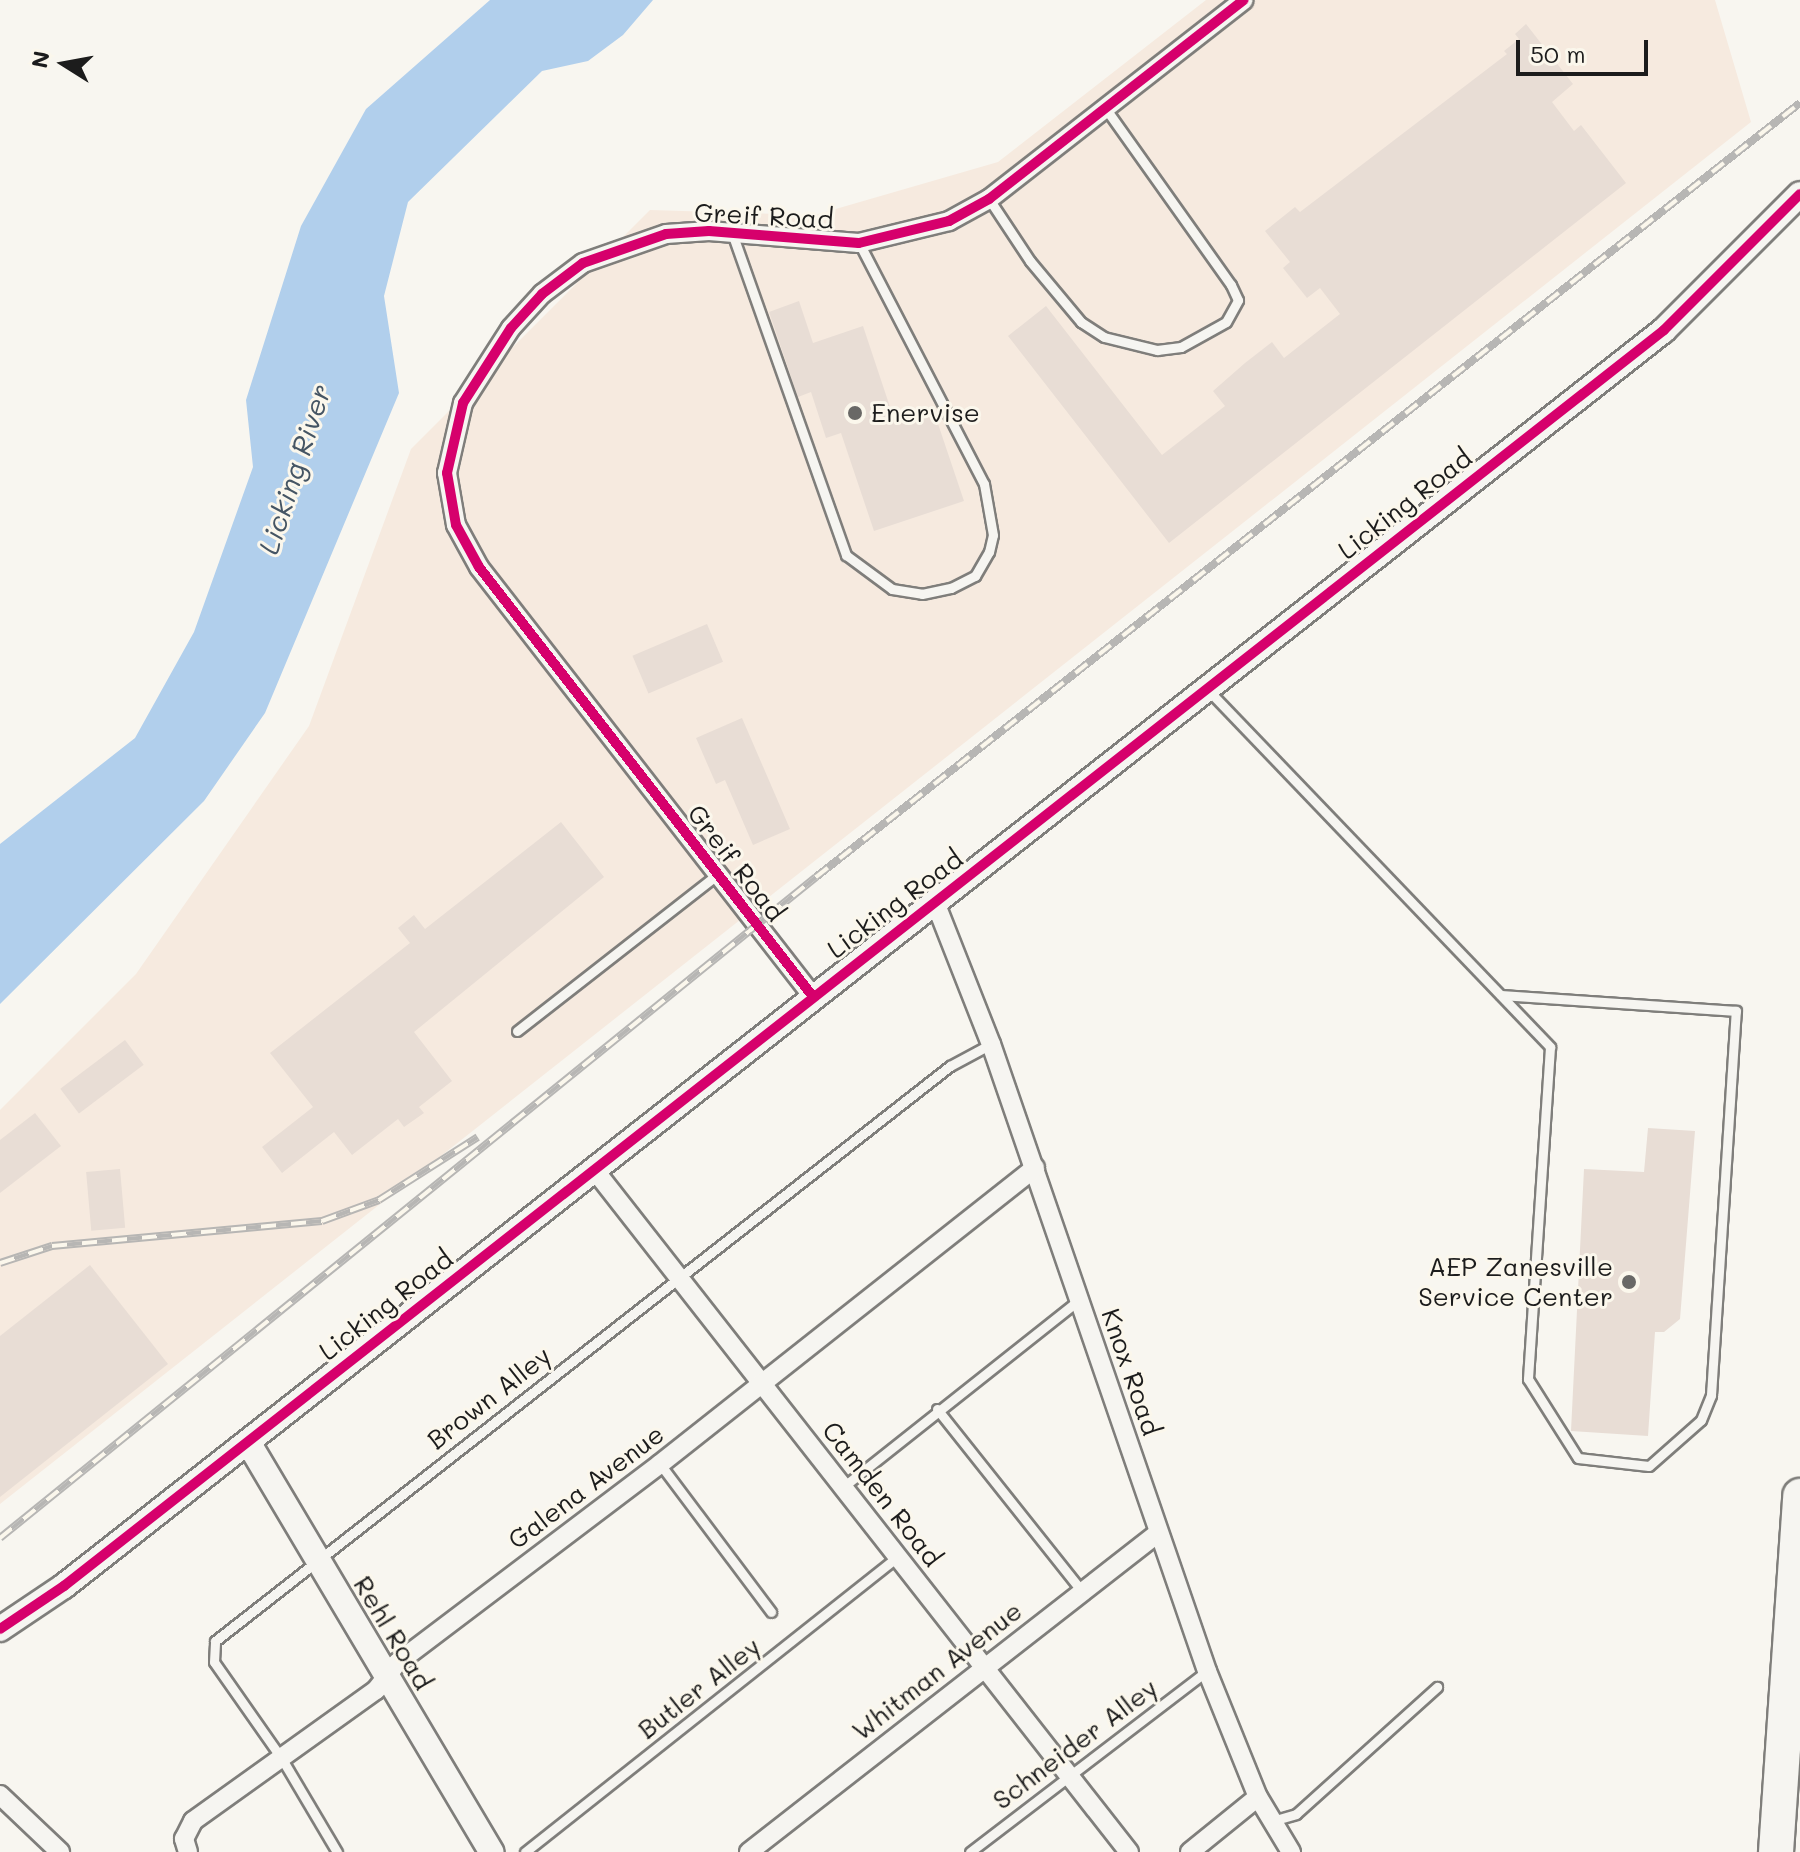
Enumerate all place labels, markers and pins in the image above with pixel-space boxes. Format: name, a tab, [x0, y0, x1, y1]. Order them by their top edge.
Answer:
place label: Enervise	[871, 397, 980, 429]
marker: Enervise	[846, 404, 864, 422]
place label: AEP Zanesville Service Center	[1418, 1251, 1613, 1312]
marker: AEP Zanesville Service Center	[1620, 1273, 1638, 1291]

